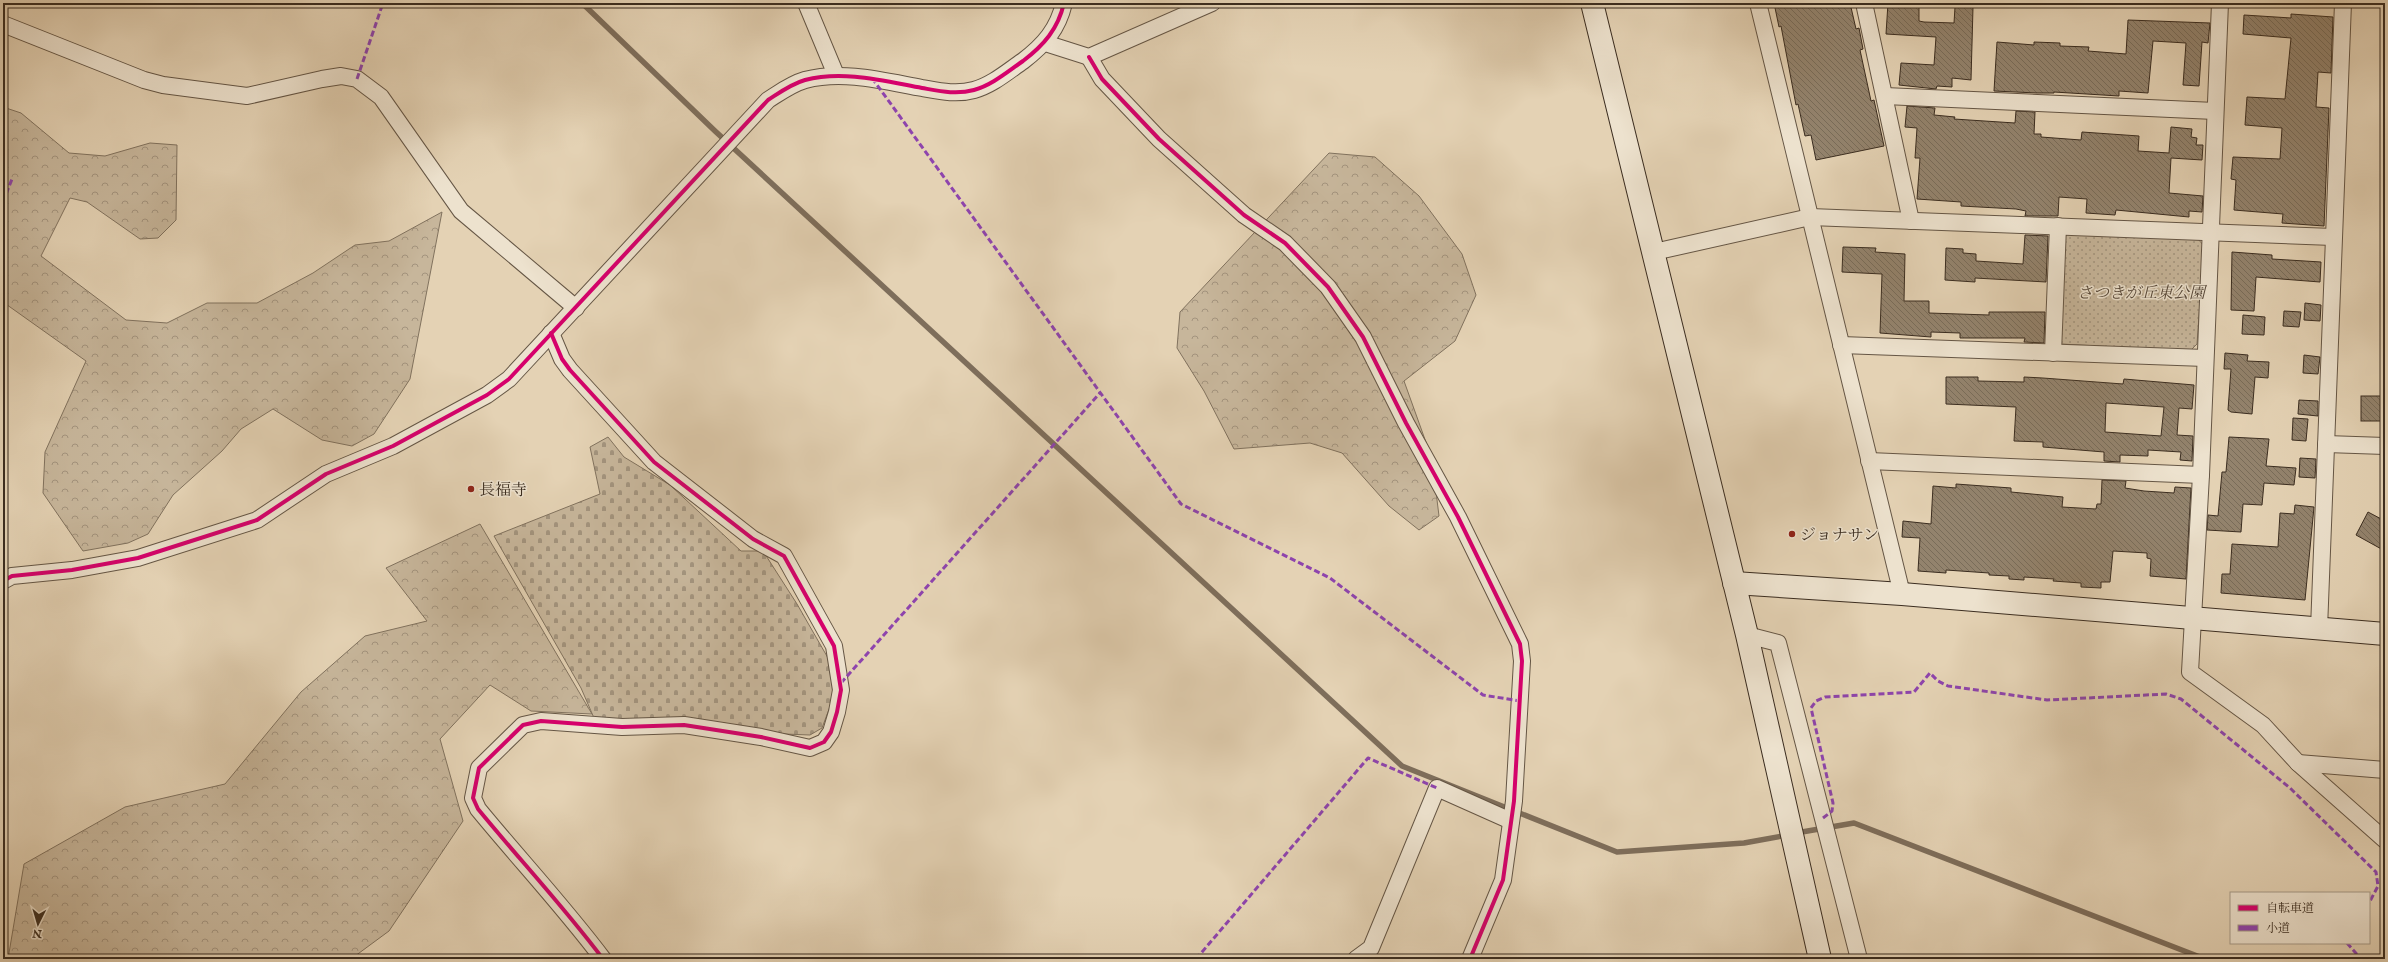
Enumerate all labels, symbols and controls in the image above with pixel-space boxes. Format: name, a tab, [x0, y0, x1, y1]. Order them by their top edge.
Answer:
park label: さつきが丘東公園	[2077, 284, 2208, 304]
place label: 長福寺	[479, 481, 527, 501]
marker: 長福寺	[466, 484, 476, 494]
place label: ジョナサン	[1800, 526, 1879, 546]
marker: ジョナサン	[1787, 529, 1797, 539]
legend	[2230, 892, 2370, 944]
text: 自転車道	[2266, 901, 2314, 916]
north arrow	[18, 904, 58, 944]
text: 小道	[2266, 921, 2290, 936]
text: N	[31, 926, 44, 940]

